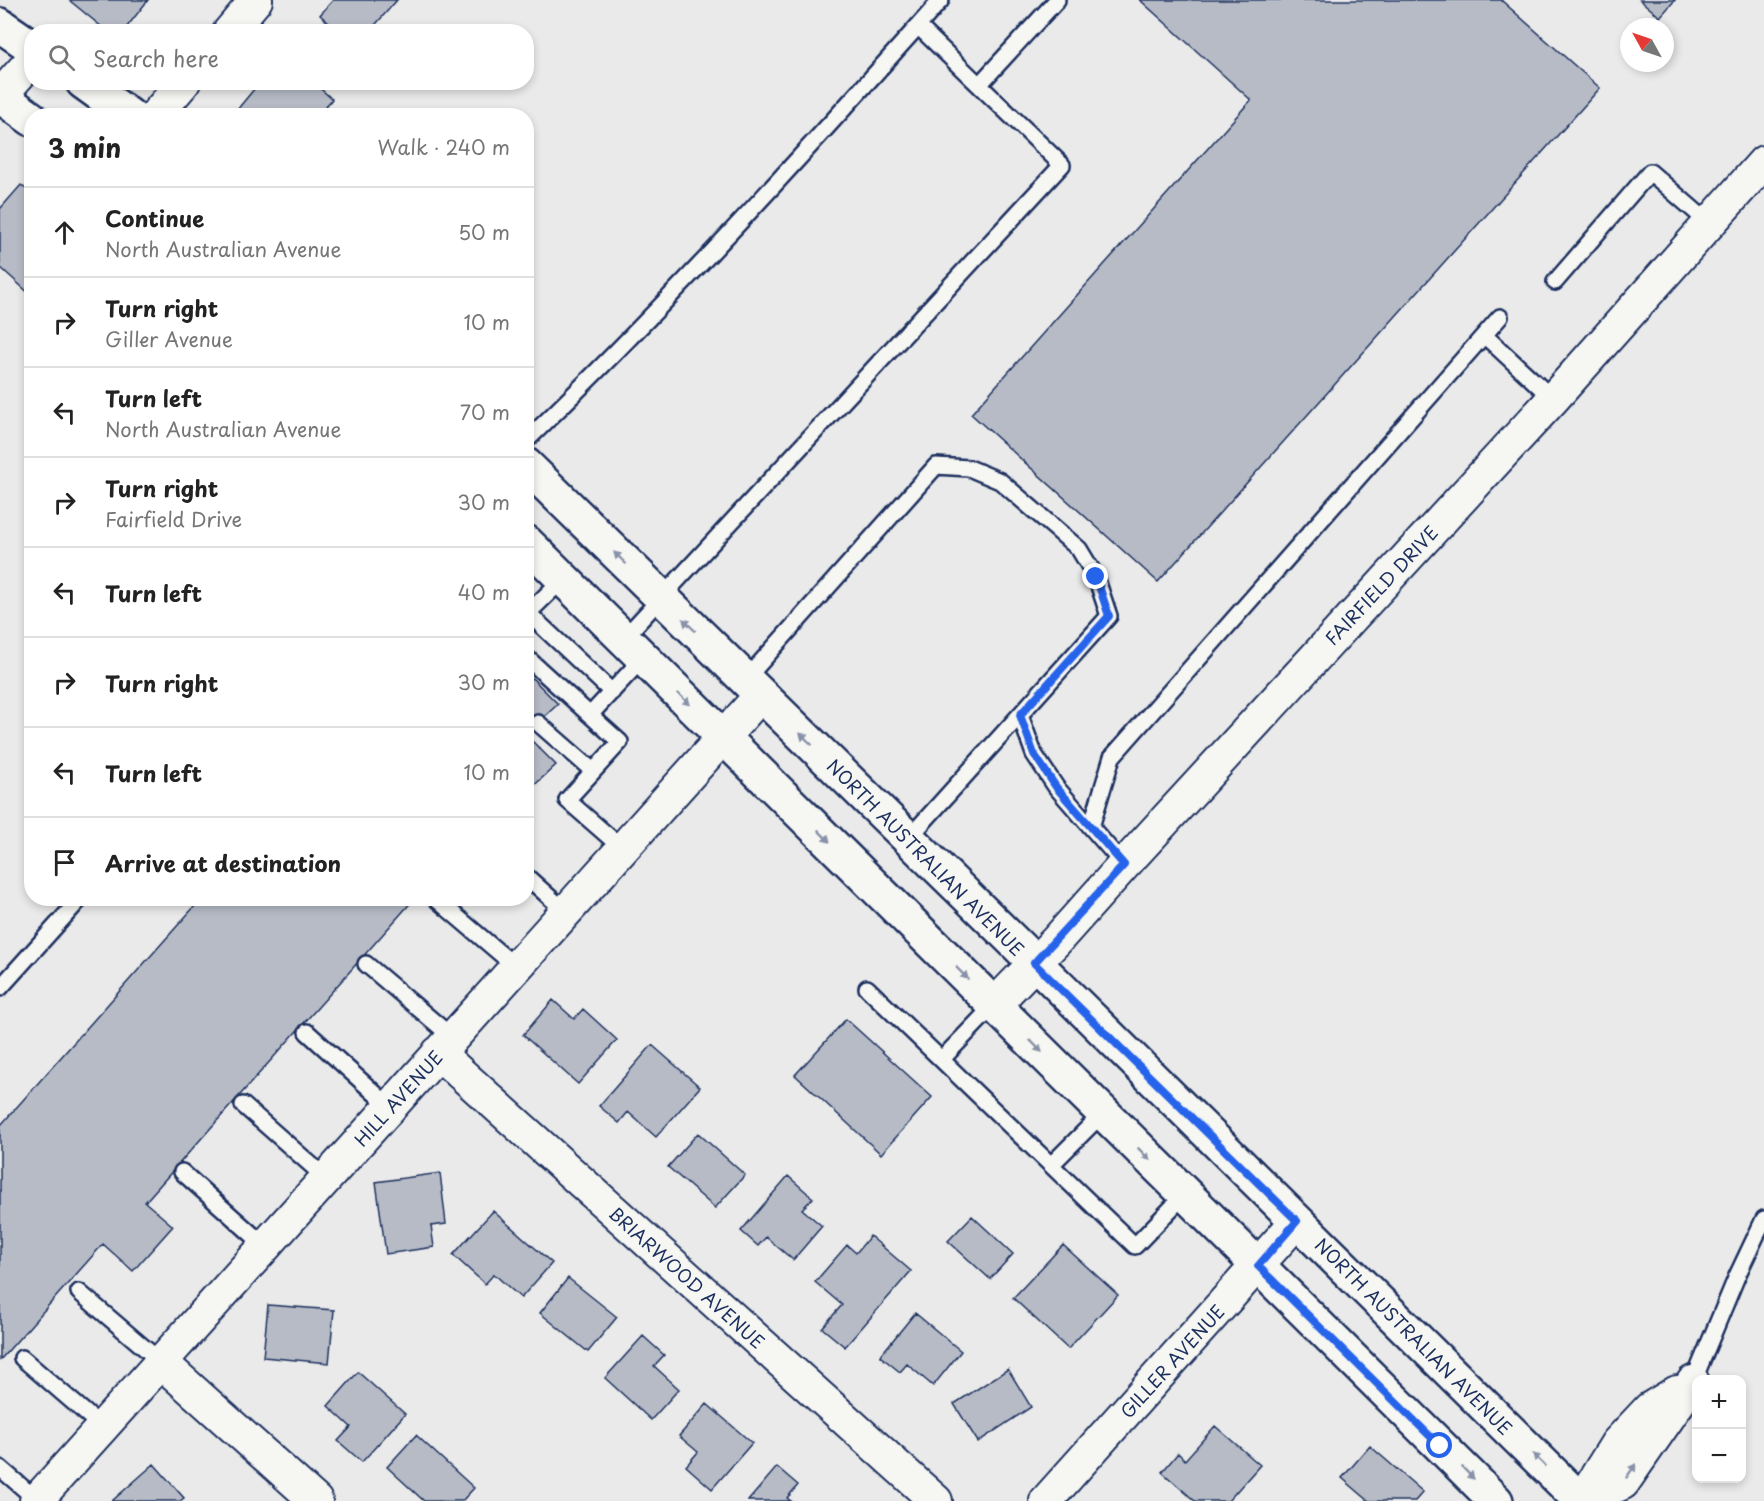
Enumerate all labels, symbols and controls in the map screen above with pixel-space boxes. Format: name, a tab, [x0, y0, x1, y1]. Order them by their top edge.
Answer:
north arrow	[1620, 18, 1674, 72]
search box	[24, 24, 534, 90]
icon: search	[45, 41, 78, 74]
text: Search here	[93, 41, 219, 74]
text: 3 min	[48, 128, 121, 167]
text: Walk · 240 m	[377, 132, 510, 162]
text: Continue	[105, 201, 204, 234]
icon: ahead	[48, 216, 81, 249]
text: 50 m	[458, 217, 510, 247]
text: North Australian Avenue	[105, 234, 341, 264]
text: Turn right	[105, 291, 218, 324]
icon: right	[48, 306, 81, 339]
text: 10 m	[463, 307, 510, 337]
text: Giller Avenue	[105, 324, 233, 354]
text: Turn left	[105, 381, 202, 414]
icon: left	[48, 396, 81, 429]
text: 70 m	[460, 397, 510, 427]
text: North Australian Avenue	[105, 414, 341, 444]
text: Turn right	[105, 471, 218, 504]
icon: right	[48, 486, 81, 519]
text: 30 m	[457, 487, 510, 517]
text: Fairfield Drive	[105, 504, 242, 534]
street label: FAIRFIELD DRIVE	[1318, 519, 1444, 651]
one-way arrow	[614, 551, 628, 565]
route end	[1082, 563, 1108, 589]
icon: left	[48, 576, 81, 609]
text: Turn left	[105, 576, 202, 609]
text: 40 m	[458, 577, 510, 607]
one-way arrow	[682, 618, 696, 632]
icon: right	[48, 666, 81, 699]
text: Turn right	[105, 666, 218, 699]
text: 30 m	[457, 667, 510, 697]
one-way arrow	[677, 692, 692, 706]
one-way arrow	[799, 732, 814, 746]
street label: NORTH AUSTRALIAN AVENUE	[821, 752, 1031, 962]
icon: left	[48, 756, 81, 789]
text: Turn left	[105, 756, 202, 789]
text: 10 m	[463, 757, 510, 787]
one-way arrow	[816, 828, 830, 842]
icon: arrive	[48, 846, 81, 879]
text: Arrive at destination	[105, 846, 341, 879]
one-way arrow	[955, 966, 970, 980]
one-way arrow	[1028, 1039, 1043, 1053]
street label: HILL AVENUE	[347, 1044, 449, 1152]
one-way arrow	[1137, 1146, 1151, 1160]
street label: BRIARWOOD AVENUE	[603, 1200, 771, 1354]
street label: NORTH AUSTRALIAN AVENUE	[1309, 1231, 1519, 1441]
street label: GILLER AVENUE	[1114, 1298, 1230, 1424]
map controls	[1692, 1375, 1746, 1483]
button: +	[1692, 1375, 1746, 1429]
button: −	[1692, 1429, 1746, 1483]
route start	[1426, 1432, 1452, 1458]
one-way arrow	[1532, 1453, 1547, 1467]
one-way arrow	[1625, 1464, 1637, 1480]
one-way arrow	[1460, 1466, 1474, 1480]

